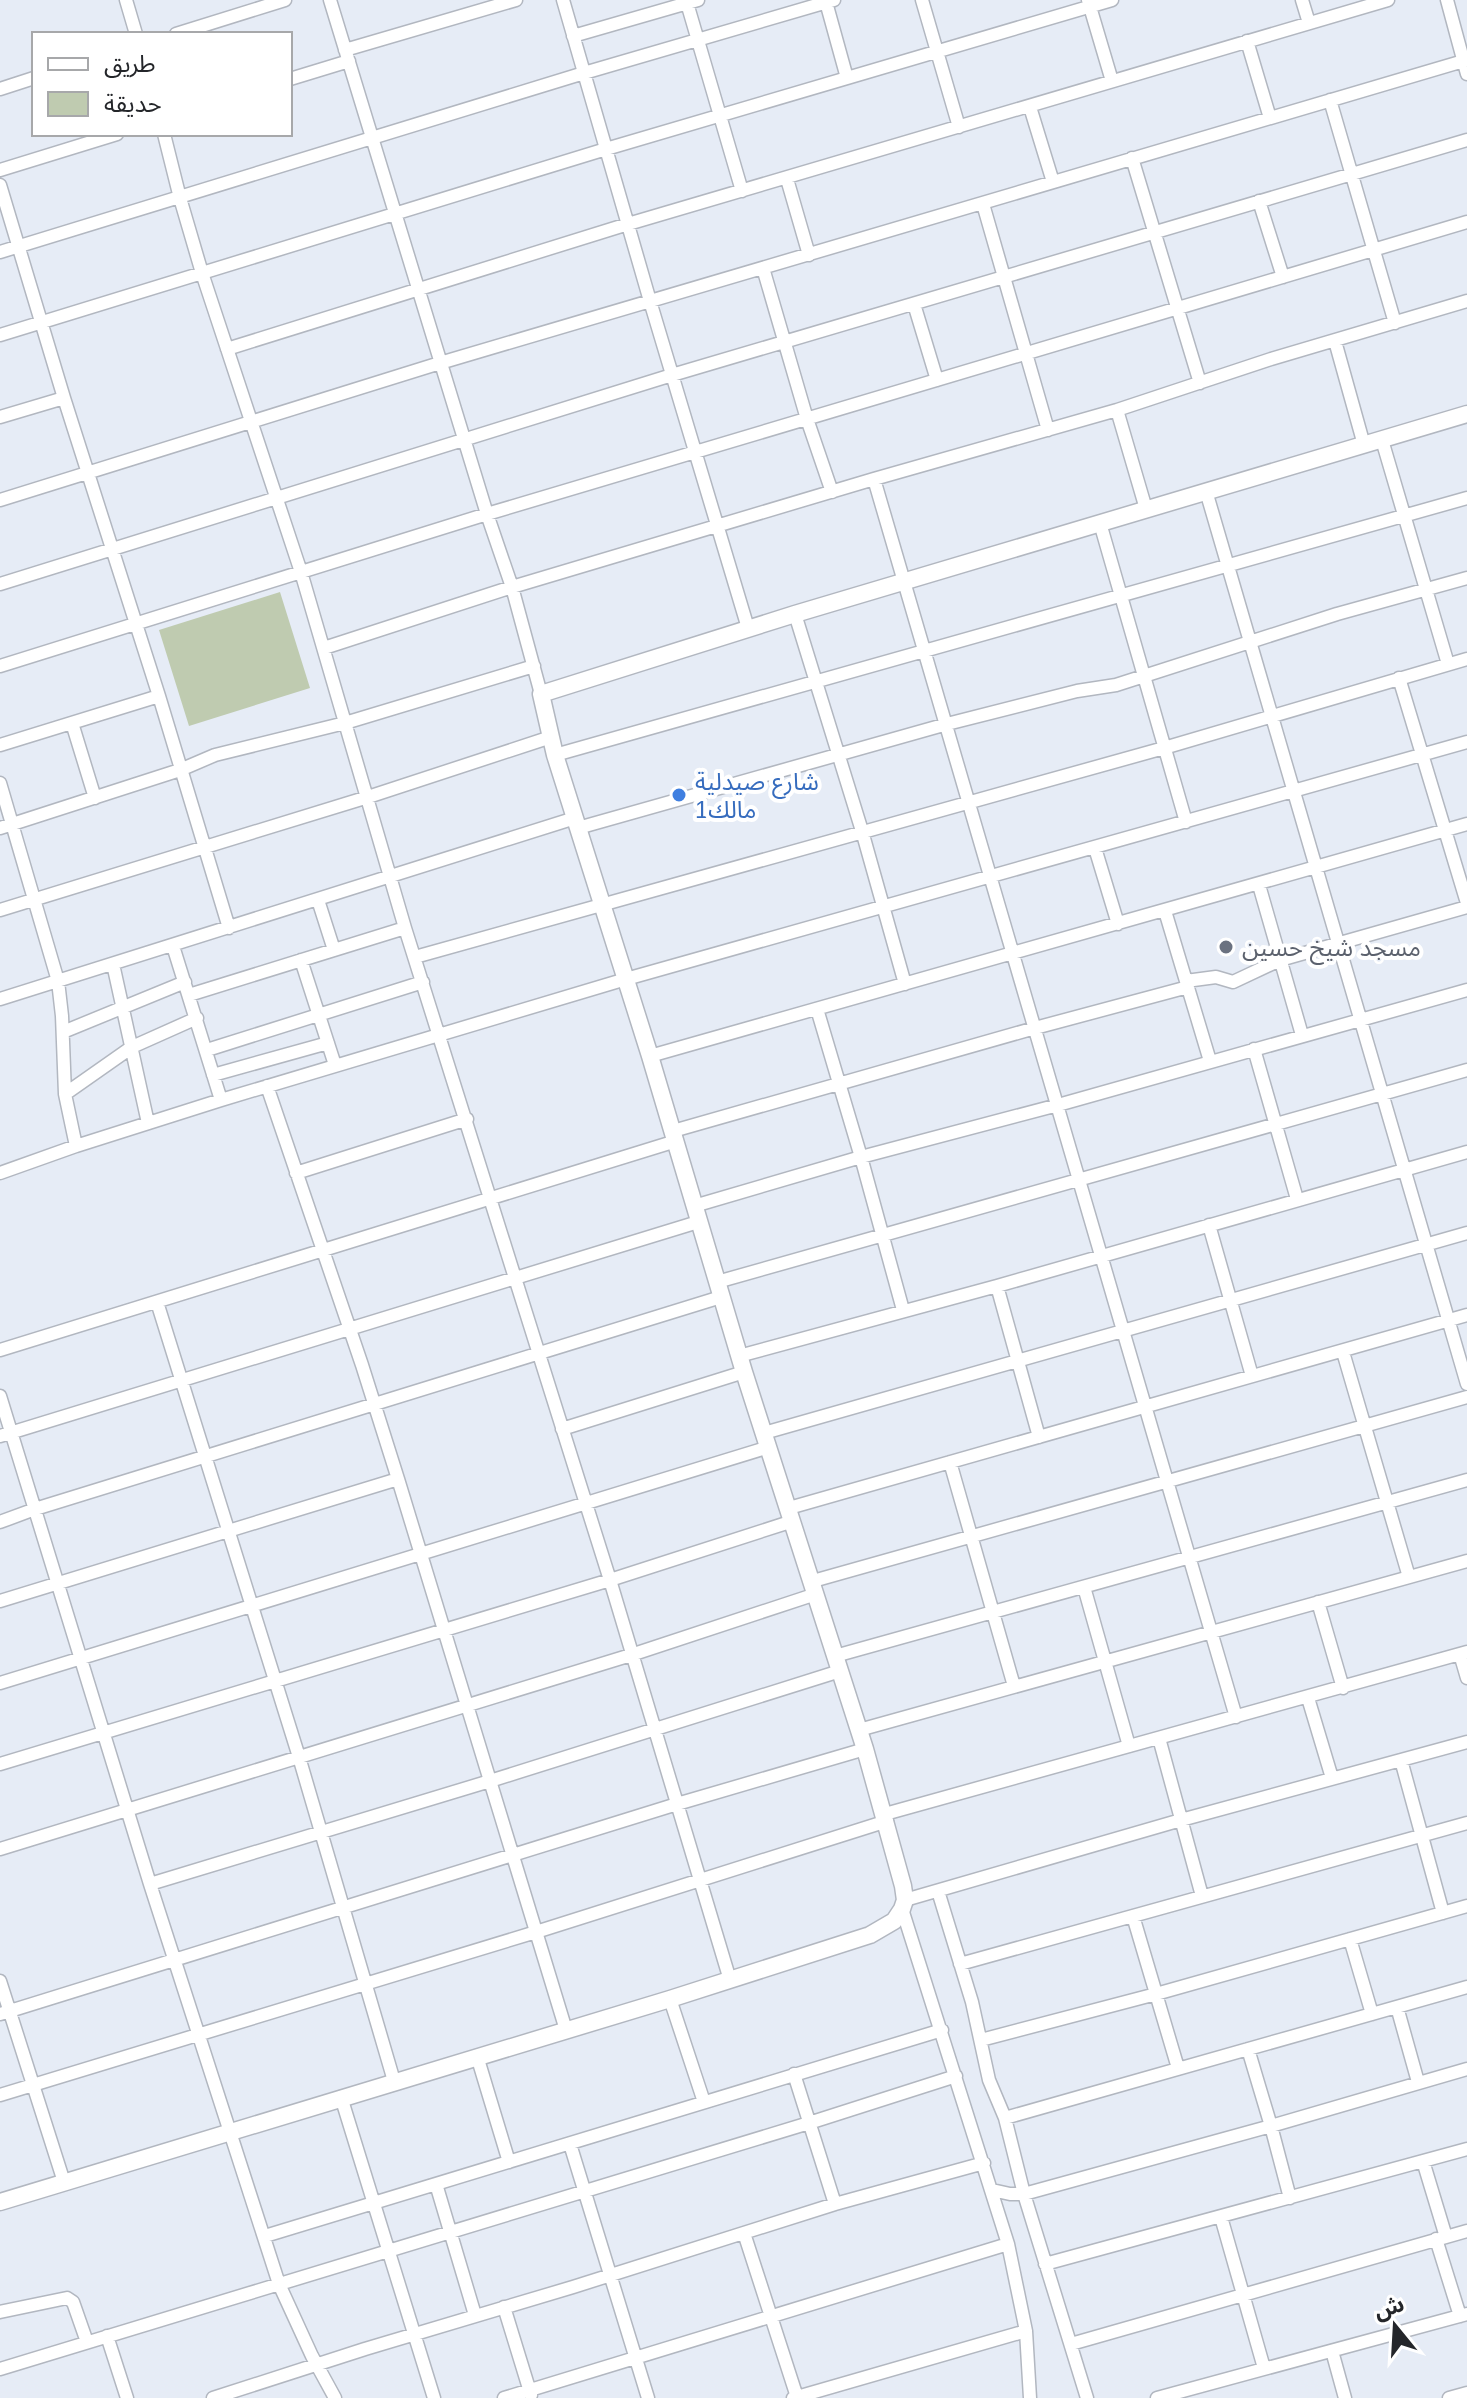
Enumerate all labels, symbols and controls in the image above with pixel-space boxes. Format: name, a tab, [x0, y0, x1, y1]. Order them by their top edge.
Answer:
legend	[32, 32, 292, 136]
text: طريق	[104, 50, 156, 79]
text: حديقة	[104, 90, 162, 117]
place label: شارع صيدلية مالك1	[695, 768, 819, 823]
marker: شارع صيدلية مالك1	[670, 786, 688, 804]
place label: مسجد شيخ حسين	[1242, 934, 1421, 965]
marker: مسجد شيخ حسين	[1217, 938, 1235, 956]
north arrow	[1355, 2286, 1435, 2366]
text: ش	[1371, 2291, 1407, 2324]

